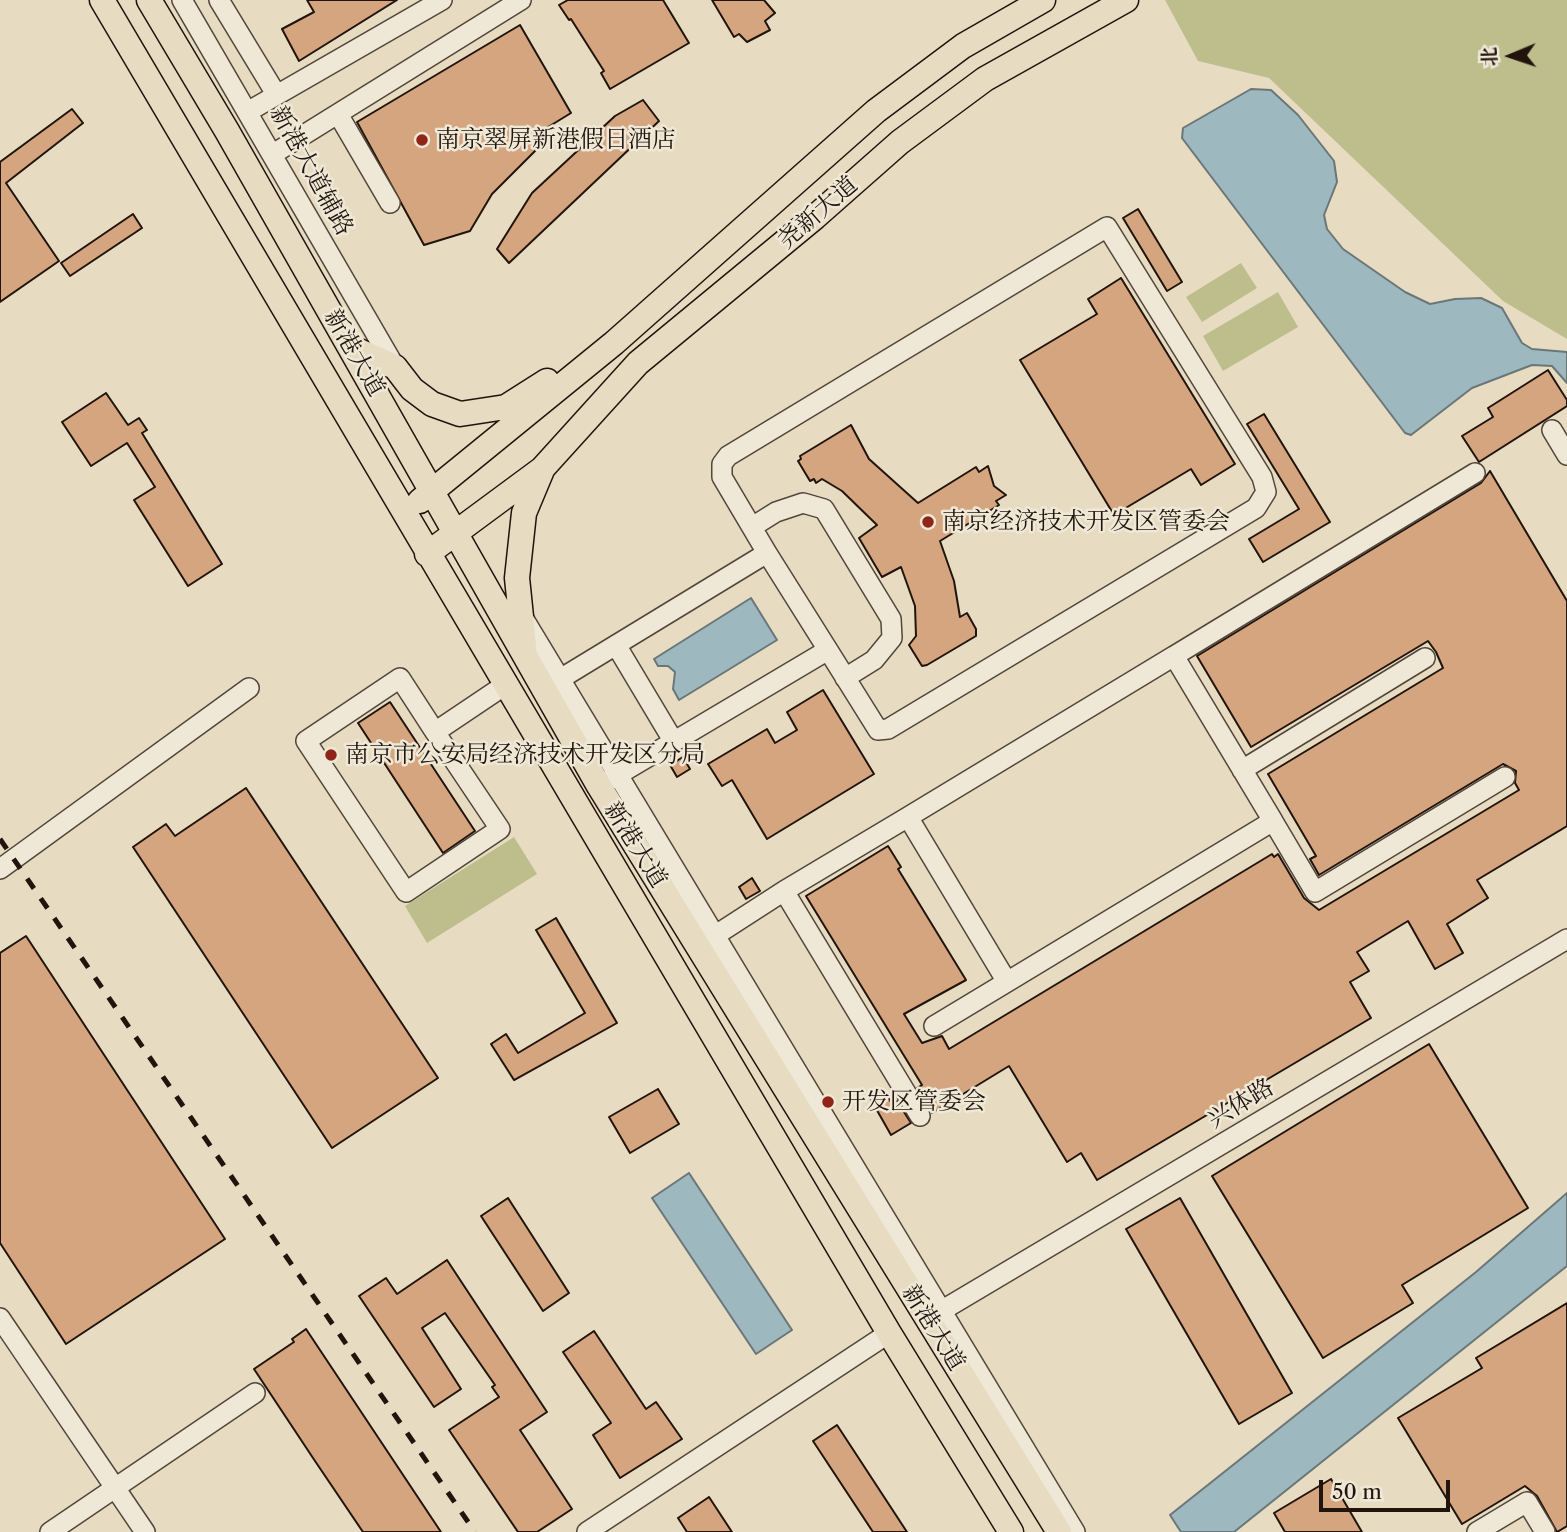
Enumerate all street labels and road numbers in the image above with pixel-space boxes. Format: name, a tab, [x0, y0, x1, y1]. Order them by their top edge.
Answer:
street label: 新港大道辅路	[263, 101, 359, 241]
street label: 尧新大道	[772, 171, 864, 255]
street label: 新港大道	[318, 304, 390, 402]
street label: 新港大道	[597, 797, 673, 893]
street label: 兴体路	[1203, 1073, 1279, 1135]
street label: 新港大道	[895, 1280, 971, 1376]

